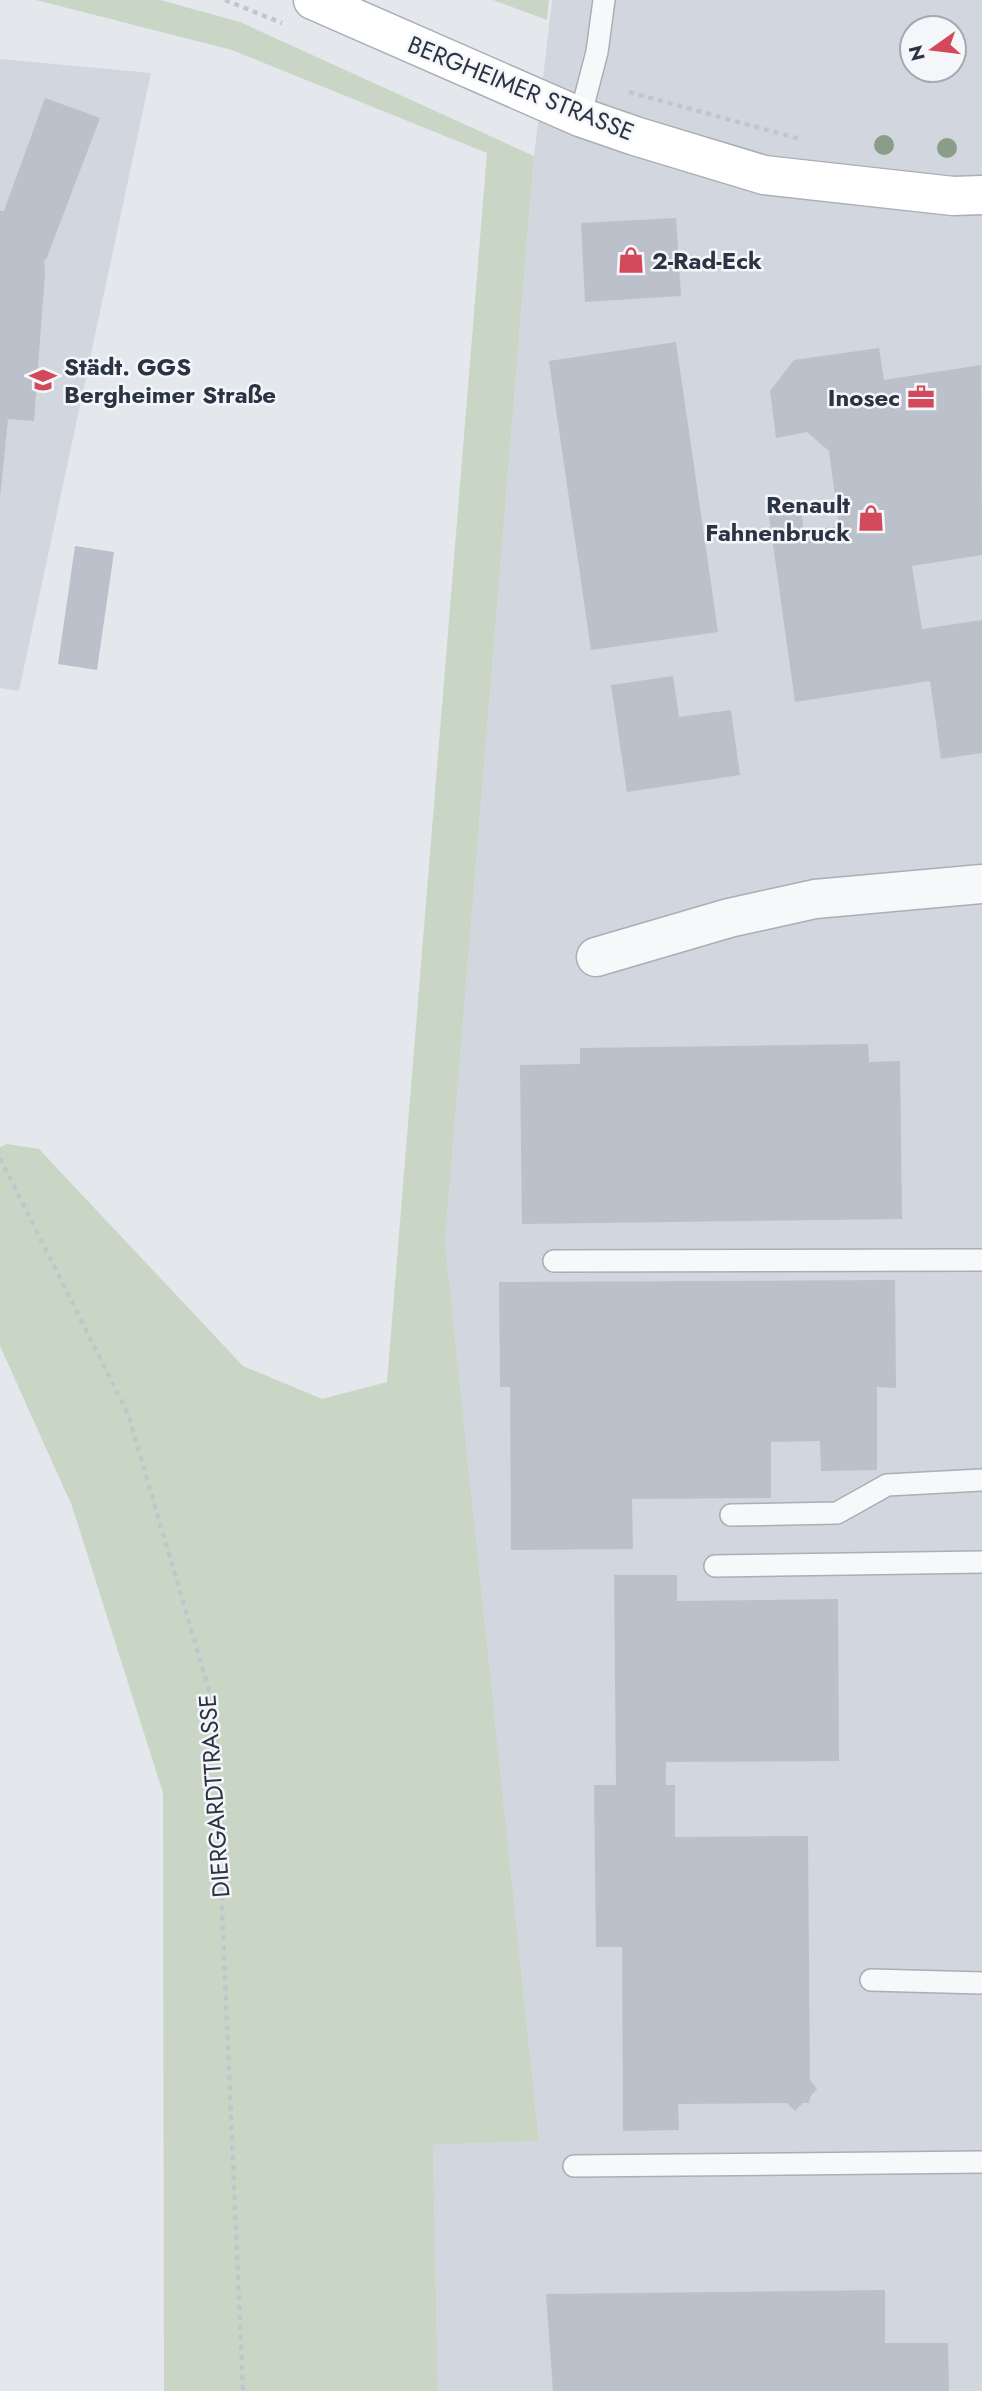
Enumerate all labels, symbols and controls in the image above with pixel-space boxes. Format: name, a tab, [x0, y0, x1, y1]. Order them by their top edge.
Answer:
north arrow	[898, 14, 968, 84]
street label: BERGHEIMER STRASSE	[403, 27, 639, 149]
text: N	[902, 42, 932, 64]
place label: 2-Rad-Eck	[652, 243, 762, 278]
shop icon: 2-Rad-Eck	[616, 245, 646, 275]
place label: Städt. GGS Bergheimer Straße	[64, 349, 276, 412]
school or university icon: Städt. GGS Bergheimer Straße	[28, 365, 58, 395]
place label: Inosec	[828, 380, 900, 415]
office icon: Inosec	[906, 382, 936, 412]
place label: Renault Fahnenbruck	[705, 487, 850, 550]
shop icon: Renault Fahnenbruck	[856, 503, 886, 533]
street label: DIERGARDTTRASSE	[189, 1693, 239, 1899]

